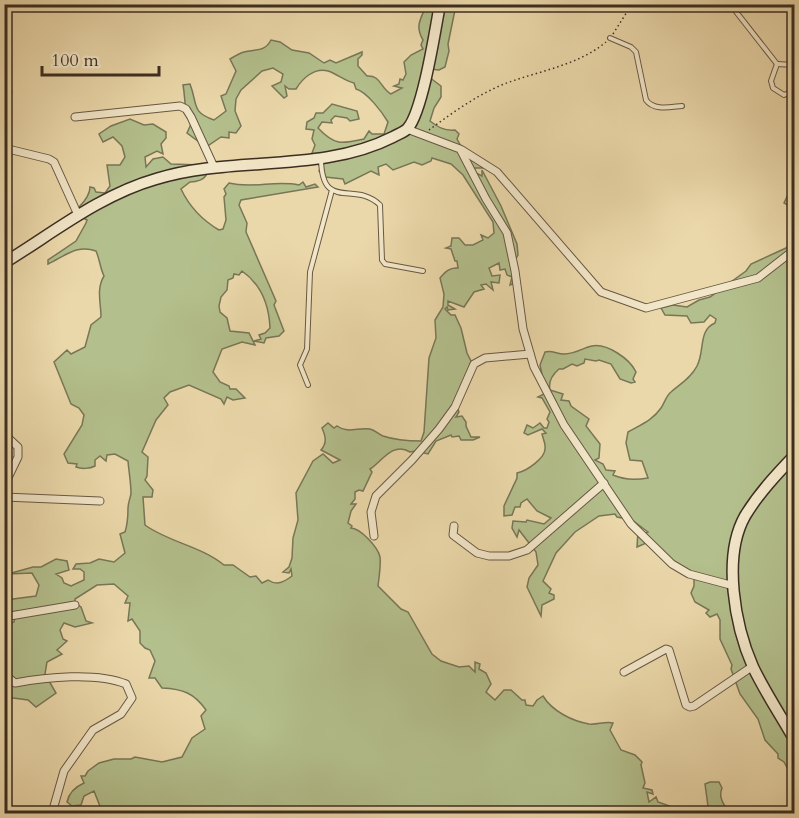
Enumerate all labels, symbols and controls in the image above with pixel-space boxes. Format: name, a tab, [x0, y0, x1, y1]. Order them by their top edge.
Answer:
scale bar	[42, 39, 159, 77]
text: 100 m	[51, 48, 99, 73]

